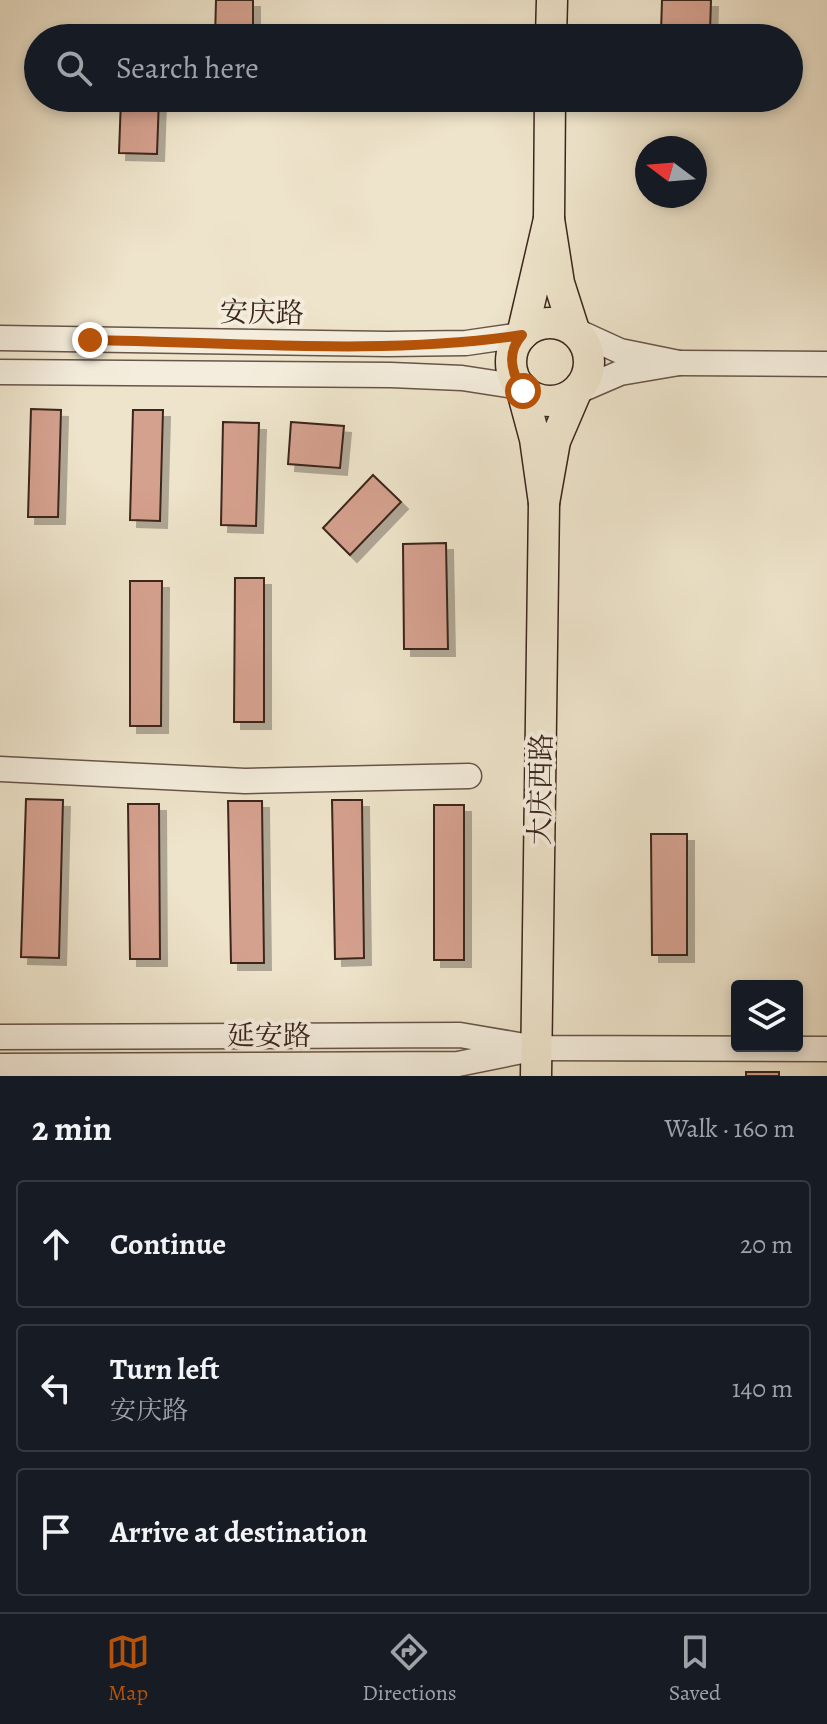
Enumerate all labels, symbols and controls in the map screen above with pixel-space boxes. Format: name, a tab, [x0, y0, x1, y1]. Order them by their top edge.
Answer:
search box	[24, 24, 803, 112]
icon: search	[52, 46, 96, 90]
text: Search here	[116, 48, 259, 88]
north arrow	[635, 136, 707, 208]
street label: 安庆路	[220, 293, 304, 333]
route end	[72, 322, 108, 358]
route start	[505, 373, 541, 409]
street label: 大庆西路	[521, 733, 561, 845]
map controls	[731, 980, 803, 1052]
button: layers	[731, 980, 803, 1052]
street label: 延安路	[227, 1017, 311, 1055]
text: 2 min	[32, 1105, 112, 1152]
text: Walk · 160 m	[664, 1111, 795, 1146]
icon: ahead	[34, 1222, 78, 1266]
text: Continue	[110, 1224, 226, 1264]
text: 20 m	[740, 1227, 793, 1262]
text: Turn left	[110, 1349, 219, 1389]
icon: left	[34, 1366, 78, 1410]
text: 140 m	[732, 1371, 793, 1406]
text: 安庆路	[110, 1393, 188, 1428]
icon: arrive	[34, 1510, 78, 1554]
text: Arrive at destination	[110, 1512, 367, 1552]
tab: Map	[106, 1630, 150, 1708]
tab: Directions	[362, 1630, 457, 1708]
tab: Saved	[669, 1630, 721, 1708]

